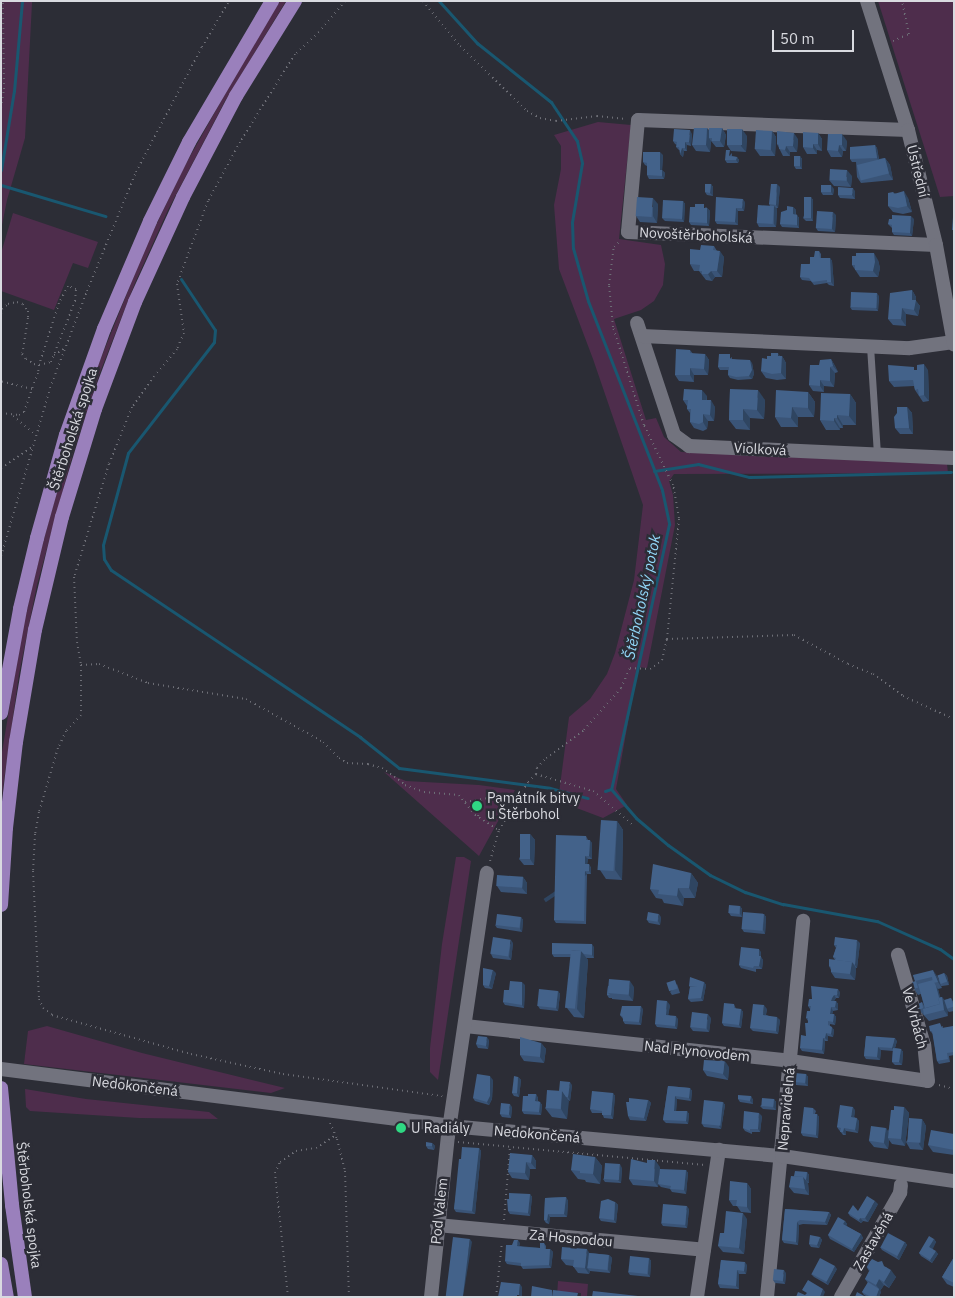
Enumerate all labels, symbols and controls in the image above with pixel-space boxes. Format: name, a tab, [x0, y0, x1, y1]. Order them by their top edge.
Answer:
scale bar	[775, 20, 858, 52]
text: 50 m	[780, 29, 815, 48]
street label: Ústřední	[903, 143, 933, 199]
street label: Novoštěrboholská	[639, 224, 753, 246]
street label: Štěrboholská spojka	[45, 366, 101, 492]
street label: Violková	[733, 439, 787, 459]
water label: Štěrboholský potok	[620, 533, 664, 661]
place label: Památník bitvy u Štěrbohol	[487, 790, 580, 822]
marker: Památník bitvy u Štěrbohol	[471, 800, 483, 812]
street label: Ve Vrbách	[899, 985, 931, 1051]
street label: Nad Plynovodem	[643, 1037, 751, 1065]
street label: Nepravidelná	[774, 1067, 798, 1151]
street label: Nedokončená	[91, 1072, 179, 1100]
place label: U Radiály	[411, 1120, 470, 1136]
marker: U Radiály	[395, 1122, 407, 1134]
street label: Nedokončená	[493, 1122, 581, 1146]
street label: Štěrboholská spojka	[13, 1141, 45, 1269]
street label: Pod Valem	[427, 1177, 451, 1245]
street label: Zastavěná	[850, 1209, 896, 1273]
street label: Za Hospodou	[529, 1226, 613, 1250]

